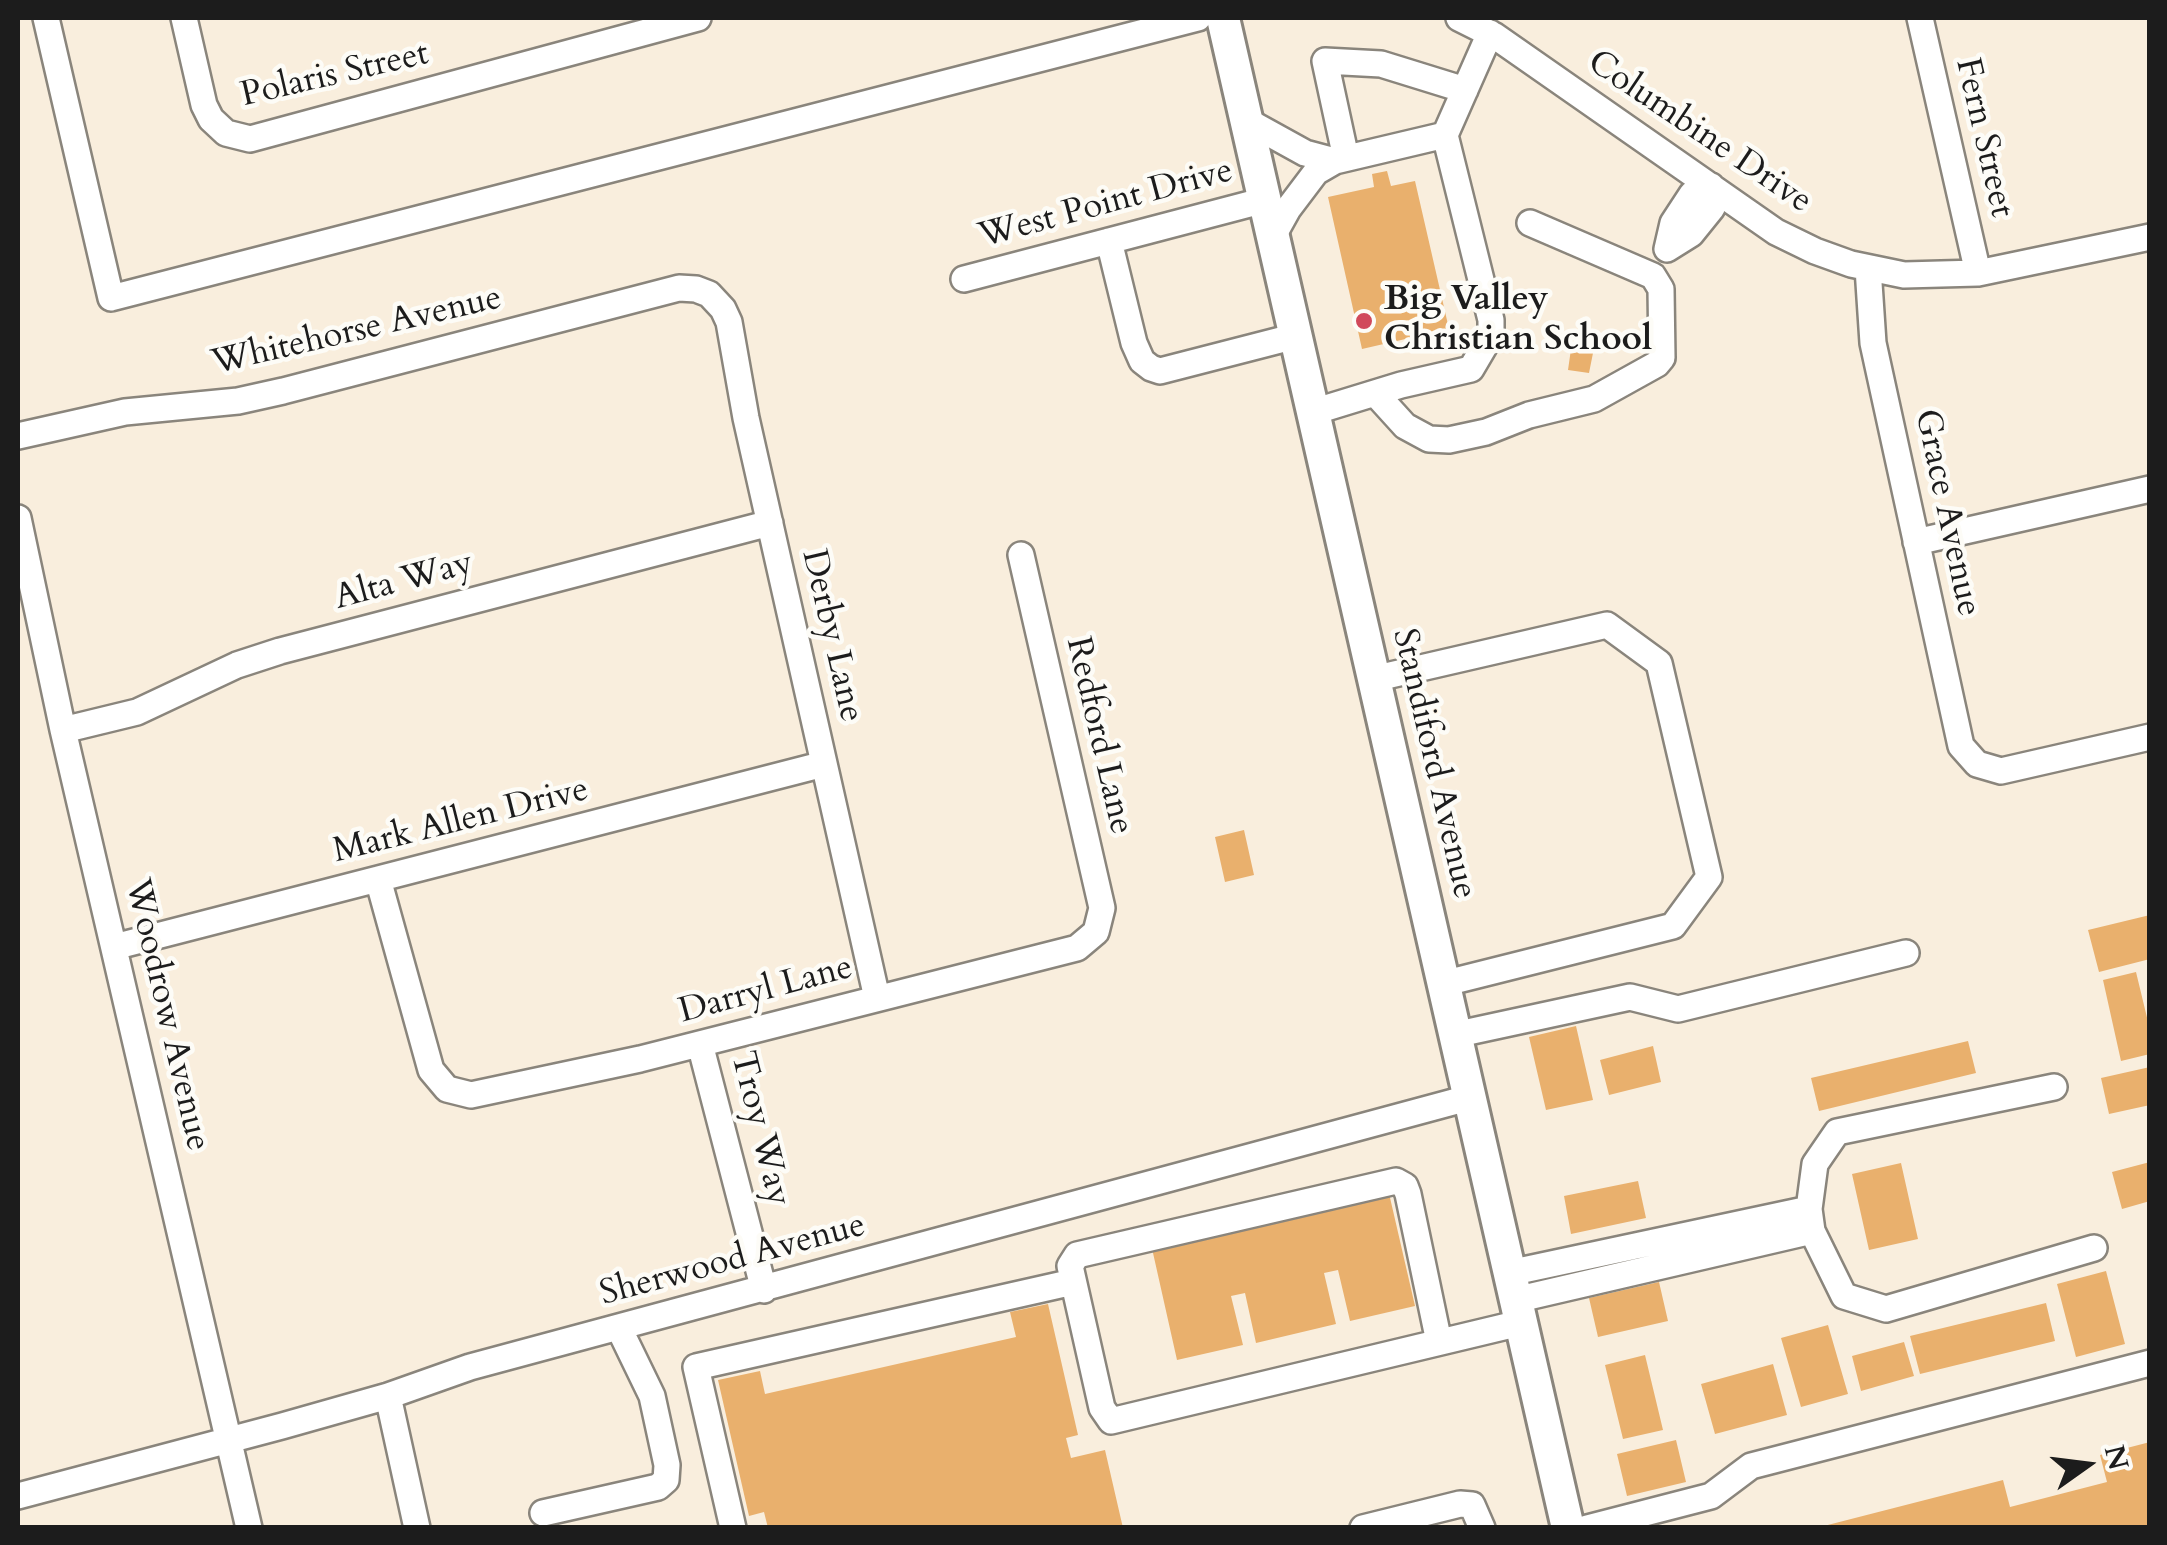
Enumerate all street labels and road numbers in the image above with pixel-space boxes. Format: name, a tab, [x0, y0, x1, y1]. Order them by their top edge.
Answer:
street label: Polaris Street	[237, 34, 433, 118]
street label: Columbine Drive	[1579, 42, 1819, 224]
street label: Fern Street	[1944, 54, 2022, 222]
street label: West Point Drive	[974, 151, 1238, 259]
street label: Whitehorse Avenue	[208, 278, 506, 386]
street label: Grace Avenue	[1904, 406, 1988, 620]
street label: Alta Way	[330, 543, 478, 621]
street label: Derby Lane	[791, 546, 871, 726]
street label: Standiford Avenue	[1382, 625, 1484, 903]
street label: Redford Lane	[1055, 633, 1141, 839]
street label: Mark Allen Drive	[329, 770, 593, 874]
street label: Woodrow Avenue	[114, 875, 218, 1155]
street label: Darryl Lane	[675, 948, 857, 1034]
street label: Troy Way	[720, 1048, 798, 1210]
street label: Sherwood Avenue	[596, 1205, 870, 1317]

